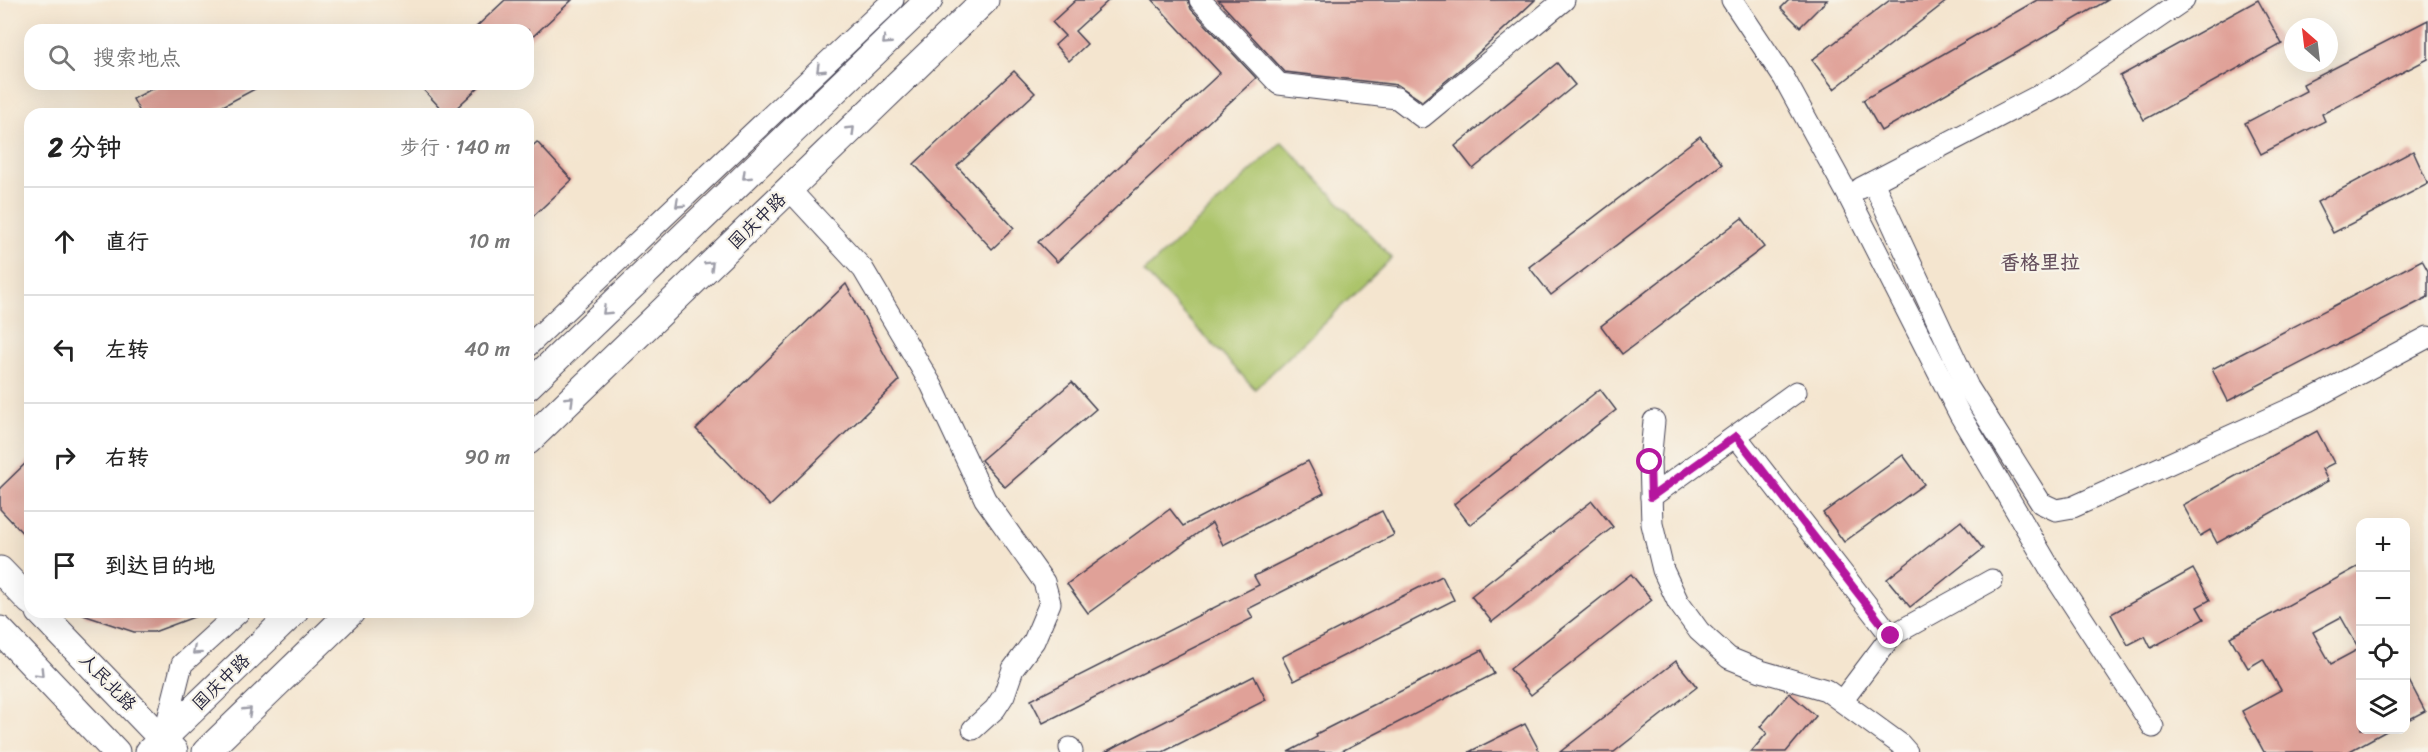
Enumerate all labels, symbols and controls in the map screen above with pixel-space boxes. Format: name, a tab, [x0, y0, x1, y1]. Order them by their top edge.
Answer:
north arrow	[2284, 18, 2338, 72]
search box	[24, 24, 534, 90]
one-way arrow	[883, 33, 894, 44]
text: 搜索地点	[93, 38, 181, 77]
icon: search	[45, 41, 78, 74]
one-way arrow	[817, 62, 828, 73]
text: 2 分钟	[48, 124, 122, 170]
one-way arrow	[843, 126, 854, 137]
text: 步行 · 140 m	[400, 130, 510, 165]
one-way arrow	[743, 169, 753, 180]
street label: 国庆中路	[720, 184, 794, 258]
one-way arrow	[676, 197, 686, 208]
text: 直行	[105, 222, 149, 261]
text: 10 m	[468, 224, 510, 259]
icon: ahead	[48, 225, 81, 258]
district label: 香格里拉	[2000, 245, 2080, 280]
one-way arrow	[704, 261, 714, 272]
one-way arrow	[602, 304, 613, 315]
text: 左转	[105, 330, 149, 369]
text: 40 m	[464, 332, 510, 367]
icon: left	[48, 333, 81, 366]
one-way arrow	[563, 397, 574, 408]
text: 右转	[105, 438, 149, 477]
text: 90 m	[465, 440, 510, 475]
icon: right	[48, 441, 81, 474]
route start	[1636, 448, 1662, 474]
map controls	[2356, 518, 2410, 734]
button: +	[2356, 518, 2410, 572]
text: 到达目的地	[105, 546, 215, 585]
icon: arrive	[48, 549, 81, 582]
button: −	[2356, 572, 2410, 626]
route end	[1877, 622, 1903, 648]
button: locate	[2356, 626, 2410, 680]
one-way arrow	[192, 644, 203, 655]
street label: 人民北路	[71, 645, 145, 719]
street label: 国庆中路	[184, 645, 258, 719]
one-way arrow	[33, 665, 44, 676]
button: layers	[2356, 680, 2410, 734]
one-way arrow	[240, 708, 251, 719]

